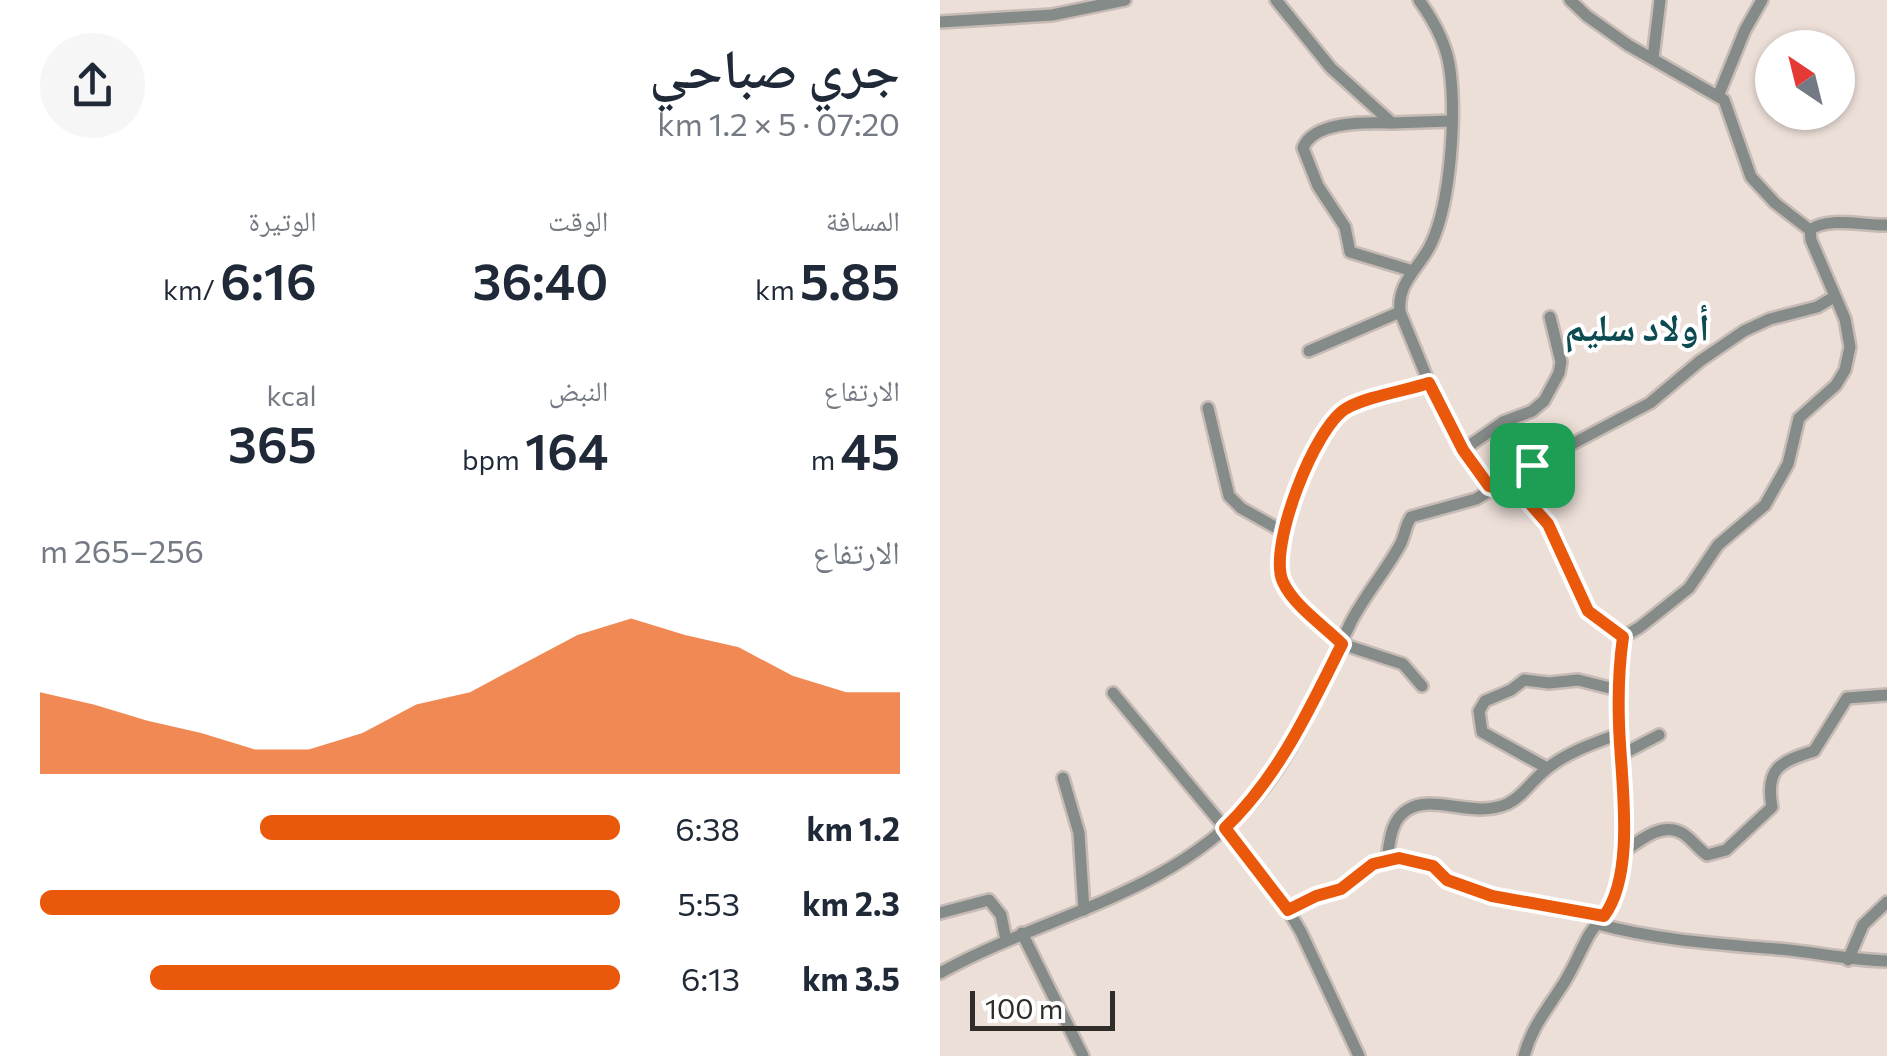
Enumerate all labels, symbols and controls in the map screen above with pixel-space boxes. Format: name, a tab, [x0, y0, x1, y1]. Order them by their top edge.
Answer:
north arrow	[1755, 30, 1855, 130]
map controls	[1755, 30, 1855, 130]
text: جري صباحي	[649, 32, 900, 99]
button: share	[40, 33, 145, 138]
text: 07:20 · 5 × 1.2 km	[657, 103, 900, 143]
text: الوتيرة	[249, 203, 317, 237]
text: الوقت	[548, 203, 608, 237]
text: المسافة	[826, 203, 900, 237]
text: 6:16	[220, 249, 317, 310]
text: 36:40	[473, 249, 608, 310]
text: 5.85	[800, 249, 900, 310]
text: /km	[163, 272, 220, 306]
text: km	[755, 272, 800, 306]
district label: أولاد سليم	[1565, 302, 1709, 353]
text: النبض	[549, 373, 608, 407]
text: الارتفاع	[824, 373, 900, 407]
text: kcal	[267, 378, 317, 412]
text: 365	[228, 412, 317, 473]
text: 164	[525, 419, 608, 480]
text: 45	[841, 419, 900, 480]
pin	[1490, 423, 1575, 508]
icon: arrive	[1505, 438, 1560, 493]
text: bpm	[462, 442, 525, 476]
text: m	[811, 442, 841, 476]
text: 256–265 m	[40, 530, 204, 570]
text: الارتفاع	[813, 531, 900, 571]
text: 6:38	[675, 808, 740, 848]
text: 1.2 km	[806, 808, 900, 848]
text: 5:53	[677, 883, 740, 923]
text: 2.3 km	[802, 883, 900, 923]
text: 6:13	[681, 958, 740, 998]
text: 3.5 km	[802, 958, 900, 998]
scale bar	[970, 986, 1115, 1030]
text: 100 m	[985, 991, 1063, 1025]

